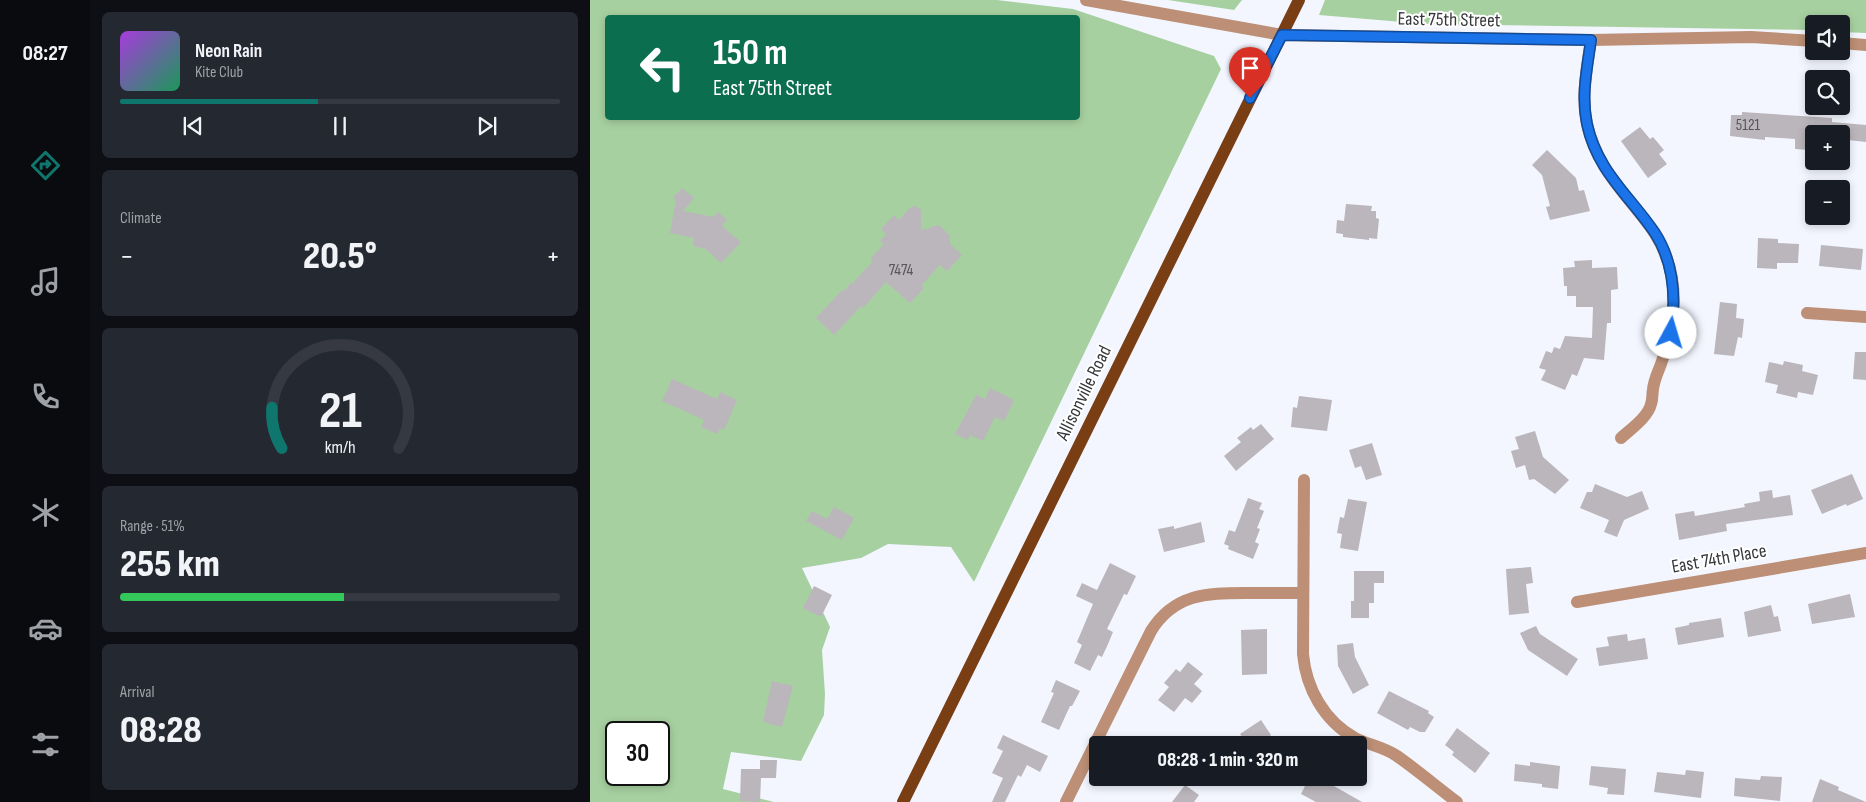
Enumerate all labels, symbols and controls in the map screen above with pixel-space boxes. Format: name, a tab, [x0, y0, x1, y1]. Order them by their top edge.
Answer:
street label: East 75th Street	[1397, 8, 1501, 32]
map controls	[1805, 15, 1850, 225]
button: sound	[1805, 15, 1850, 60]
text: 150 m	[713, 32, 787, 75]
icon: left	[630, 35, 695, 100]
text: 08:27	[22, 40, 68, 67]
text: Neon Rain	[195, 40, 262, 63]
pin	[1229, 47, 1271, 98]
icon: arrive	[1236, 54, 1264, 82]
text: Kite Club	[195, 63, 243, 82]
button: search	[1805, 70, 1850, 115]
text: East 75th Street	[713, 75, 832, 102]
icon: previous	[179, 112, 207, 140]
icon: pause	[326, 112, 354, 140]
icon: next	[473, 112, 501, 140]
house number: 5121	[1736, 116, 1761, 135]
button: +	[1805, 125, 1850, 170]
icon: directions	[28, 148, 63, 183]
button: −	[1805, 180, 1850, 225]
text: Climate	[120, 209, 162, 228]
text: 20.5°	[303, 234, 377, 279]
text: −	[120, 240, 134, 273]
text: +	[546, 240, 560, 273]
house number: 7474	[889, 261, 914, 280]
icon: music	[28, 264, 63, 299]
position arrow	[1644, 306, 1696, 358]
street label: Allisonville Road	[1051, 342, 1117, 445]
icon: phone	[28, 379, 63, 414]
text: 21	[318, 380, 362, 443]
text: km/h	[325, 437, 355, 458]
icon: climate	[28, 495, 63, 530]
text: Range · 51%	[120, 517, 185, 536]
street label: East 74th Place	[1670, 539, 1768, 579]
text: 255 km	[120, 542, 220, 587]
icon: car	[28, 611, 63, 646]
text: Arrival	[120, 683, 154, 702]
text: 08:28	[120, 708, 202, 753]
speed limit sign: 30	[605, 721, 670, 786]
icon: filters	[28, 727, 63, 762]
text: 08:28 · 1 min · 320 m	[1158, 749, 1298, 772]

